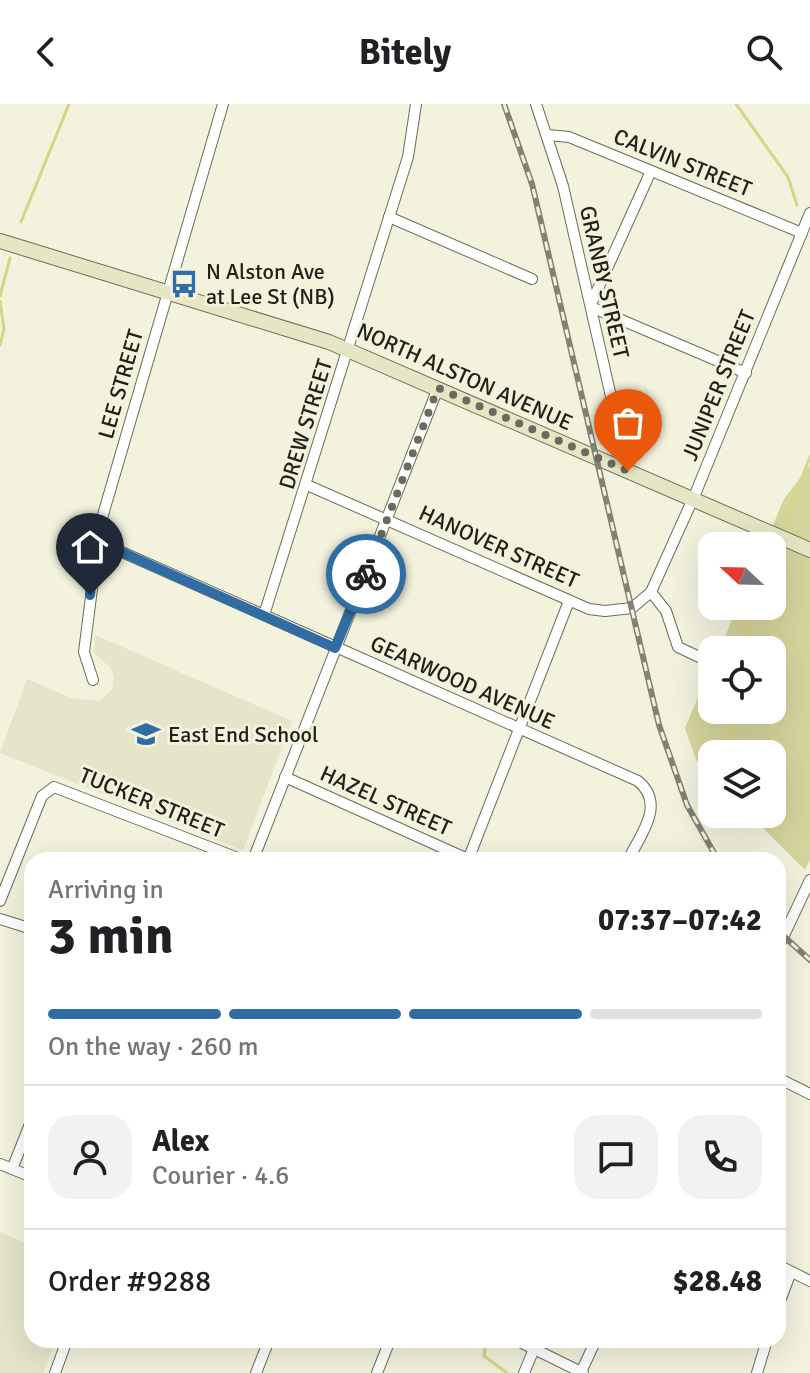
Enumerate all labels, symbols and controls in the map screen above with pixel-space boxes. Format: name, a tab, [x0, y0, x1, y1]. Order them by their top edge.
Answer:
icon: back	[24, 30, 68, 74]
text: Bitely	[359, 30, 451, 75]
icon: search	[742, 30, 786, 74]
street label: CALVIN STREET	[610, 123, 756, 202]
street label: GRANBY STREET	[574, 203, 635, 361]
place label: N Alston Ave at Lee St (NB)	[206, 258, 335, 310]
bus stop icon: N Alston Ave at Lee St (NB)	[169, 269, 199, 299]
street label: JUNIPER STREET	[676, 306, 761, 465]
street label: NORTH ALSTON AVENUE	[353, 317, 577, 436]
street label: LEE STREET	[92, 326, 149, 442]
street label: DREW STREET	[273, 356, 338, 493]
pin	[594, 389, 662, 471]
icon: bag	[606, 401, 650, 445]
street label: HANOVER STREET	[415, 499, 583, 594]
pin	[56, 513, 124, 595]
icon: home	[68, 525, 112, 569]
north arrow	[698, 532, 786, 620]
map controls	[698, 532, 786, 828]
courier	[326, 534, 406, 614]
icon: bike	[344, 552, 388, 596]
street label: GEARWOOD AVENUE	[366, 630, 559, 735]
button: locate	[698, 636, 786, 724]
school or university icon: East End School	[131, 719, 161, 749]
place label: East End School	[168, 721, 318, 748]
button: layers	[698, 740, 786, 828]
street label: HAZEL STREET	[316, 760, 456, 841]
street label: TUCKER STREET	[76, 761, 228, 844]
text: Arriving in	[48, 874, 164, 906]
text: 07:37–07:42	[598, 902, 762, 939]
text: 3 min	[48, 904, 174, 968]
text: On the way · 260 m	[48, 1031, 258, 1063]
button: person	[48, 1115, 132, 1199]
button: chat	[574, 1115, 658, 1199]
button: phone	[678, 1115, 762, 1199]
text: Alex	[152, 1123, 209, 1160]
text: Courier · 4.6	[152, 1160, 289, 1192]
text: Order #9288	[48, 1263, 211, 1300]
text: $28.48	[672, 1263, 762, 1300]

